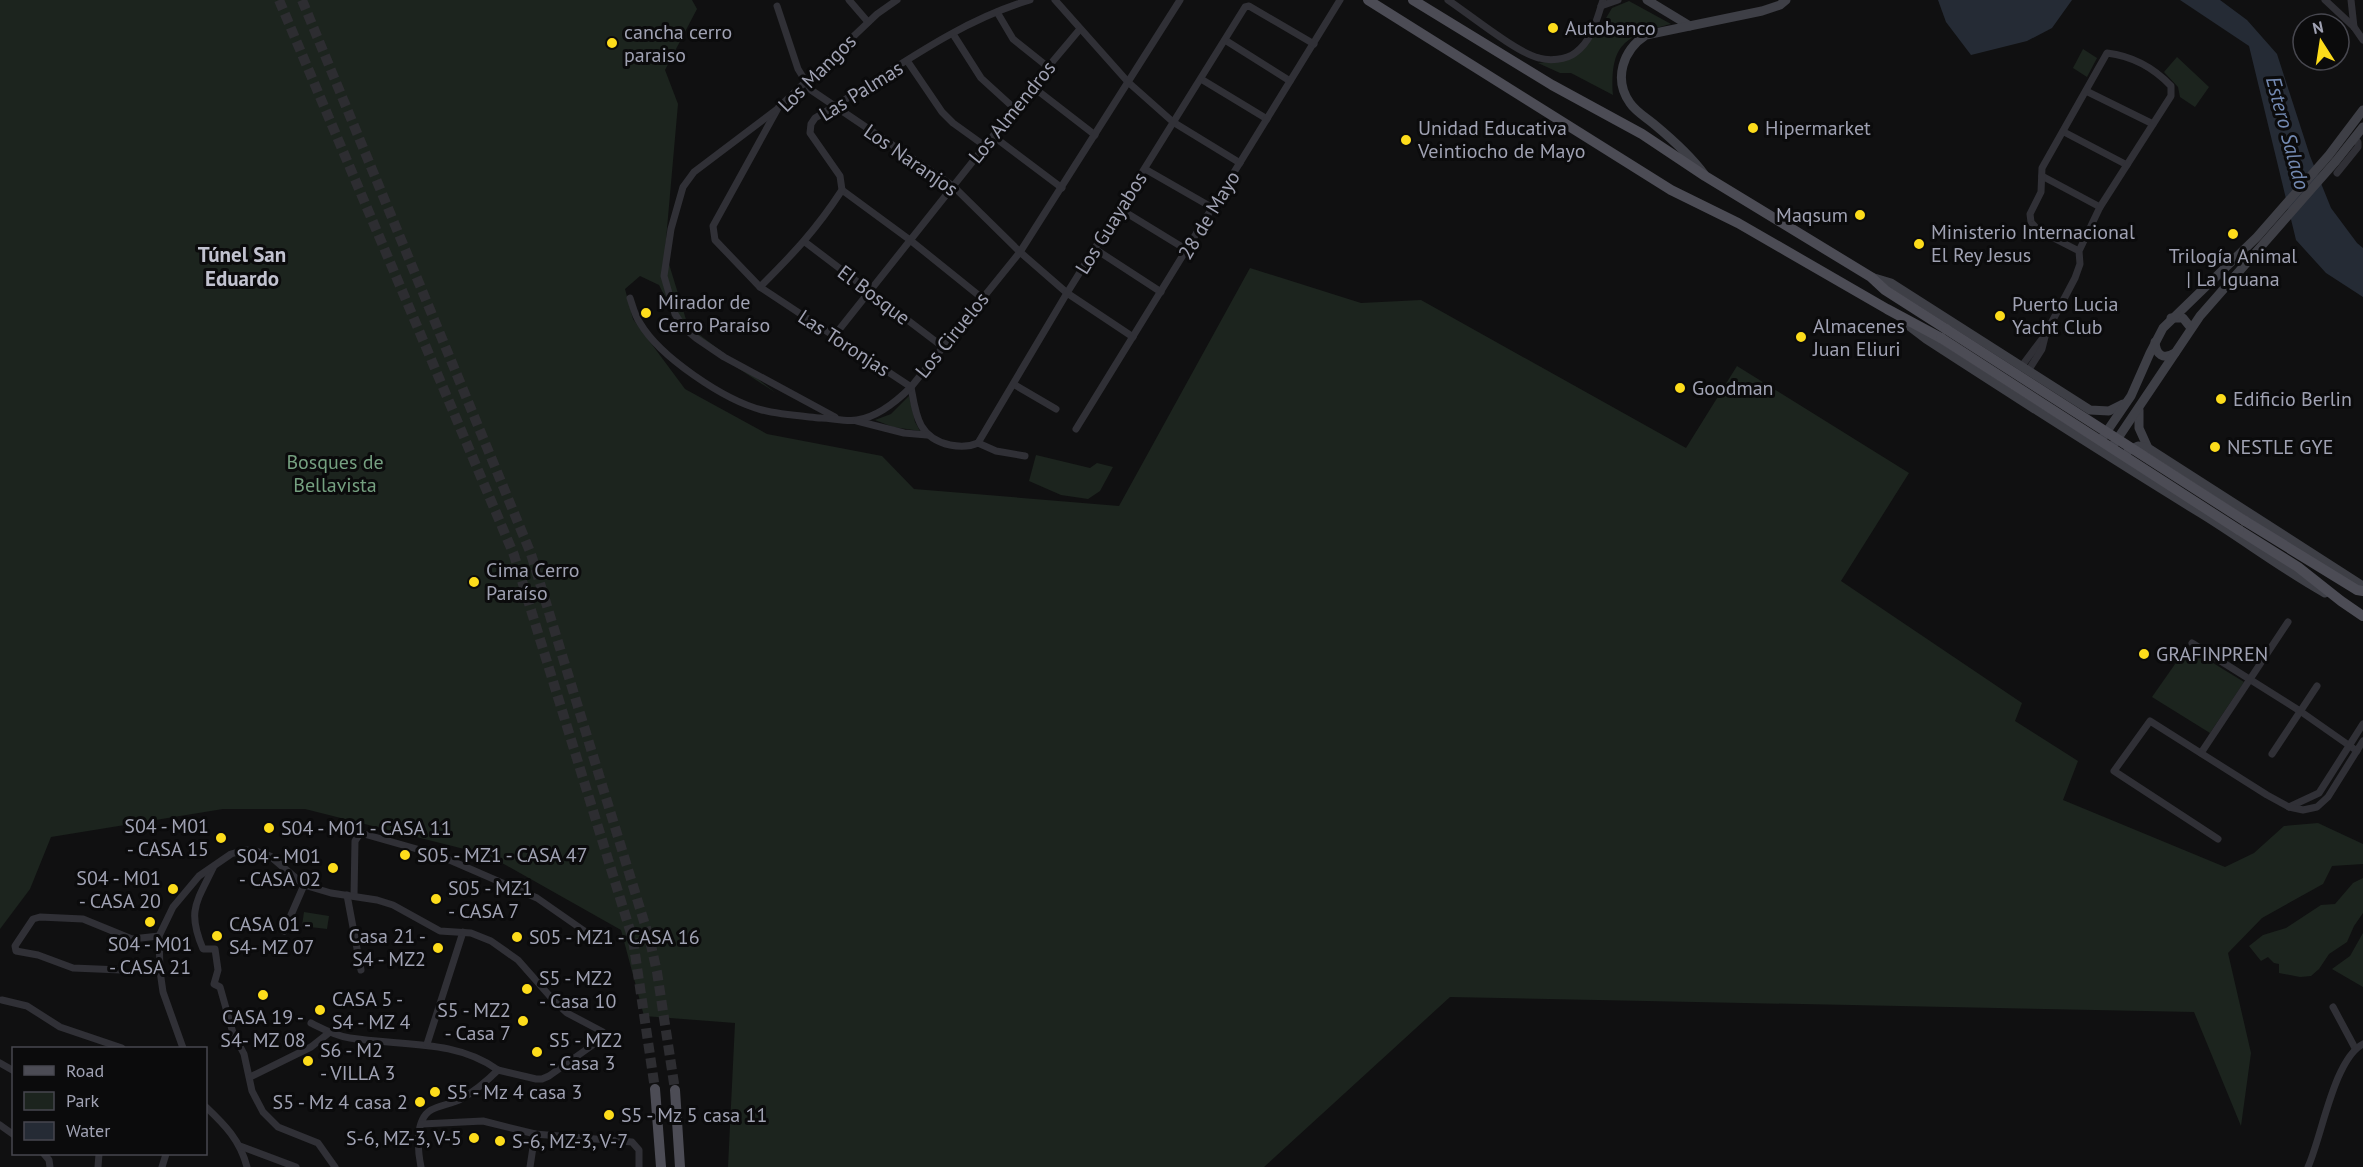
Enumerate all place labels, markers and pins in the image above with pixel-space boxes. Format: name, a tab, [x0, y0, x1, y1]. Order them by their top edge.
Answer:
place label: Autobanco	[1565, 15, 1656, 41]
place label: cancha cerro paraiso	[624, 19, 732, 68]
marker: Autobanco	[1546, 21, 1560, 35]
marker: cancha cerro paraiso	[605, 36, 619, 50]
place label: Unidad Educativa Veintiocho de Mayo	[1417, 115, 1585, 164]
place label: Hipermarket	[1765, 115, 1871, 141]
marker: Hipermarket	[1746, 121, 1760, 135]
marker: Unidad Educativa Veintiocho de Mayo	[1399, 133, 1413, 147]
place label: Maqsum	[1776, 202, 1848, 228]
marker: Maqsum	[1853, 208, 1867, 222]
place label: Ministerio Internacional El Rey Jesus	[1931, 219, 2135, 268]
marker: Trilogía Animal | La Iguana	[2226, 227, 2240, 241]
marker: Ministerio Internacional El Rey Jesus	[1912, 237, 1926, 251]
place label: Trilogía Animal | La Iguana	[2169, 243, 2297, 292]
place label: Mirador de Cerro Paraíso	[658, 289, 770, 338]
place label: Puerto Lucia Yacht Club	[2012, 291, 2118, 340]
marker: Mirador de Cerro Paraíso	[639, 306, 653, 320]
marker: Puerto Lucia Yacht Club	[1993, 309, 2007, 323]
place label: Almacenes Juan Eliuri	[1812, 313, 1905, 362]
marker: Almacenes Juan Eliuri	[1794, 330, 1808, 344]
place label: Goodman	[1692, 375, 1774, 401]
marker: Goodman	[1673, 381, 1687, 395]
place label: Edificio Berlin	[2233, 386, 2352, 412]
marker: Edificio Berlin	[2214, 392, 2228, 406]
place label: NESTLE GYE	[2227, 434, 2333, 460]
marker: NESTLE GYE	[2208, 440, 2222, 454]
place label: Cima Cerro Paraíso	[486, 557, 579, 606]
marker: Cima Cerro Paraíso	[467, 575, 481, 589]
place label: GRAFINPREN	[2156, 641, 2268, 667]
marker: GRAFINPREN	[2137, 647, 2151, 661]
place label: S04 - M01 - CASA 15	[124, 813, 209, 862]
place label: S04 - M01 - CASA 11	[281, 815, 452, 841]
marker: S04 - M01 - CASA 11	[262, 821, 276, 835]
marker: S04 - M01 - CASA 15	[214, 831, 228, 845]
place label: S05 - MZ1 - CASA 47	[417, 842, 588, 868]
place label: S04 - M01 - CASA 02	[236, 843, 321, 892]
marker: S05 - MZ1 - CASA 47	[398, 848, 412, 862]
marker: S04 - M01 - CASA 02	[326, 861, 340, 875]
place label: S04 - M01 - CASA 20	[76, 865, 161, 914]
place label: S05 - MZ1 - CASA 7	[448, 875, 533, 924]
marker: S04 - M01 - CASA 20	[166, 882, 180, 896]
marker: S05 - MZ1 - CASA 7	[429, 892, 443, 906]
place label: CASA 01 - S4- MZ 07	[229, 911, 314, 960]
marker: S04 - M01 - CASA 21	[143, 915, 157, 929]
place label: Casa 21 - S4 - MZ2	[349, 923, 426, 972]
place label: S05 - MZ1 - CASA 16	[529, 924, 700, 950]
marker: CASA 01 - S4- MZ 07	[210, 929, 224, 943]
marker: S05 - MZ1 - CASA 16	[510, 930, 524, 944]
place label: S04 - M01 - CASA 21	[108, 931, 192, 980]
marker: Casa 21 - S4 - MZ2	[431, 941, 445, 955]
place label: S5 - MZ2 - Casa 10	[539, 965, 617, 1014]
marker: S5 - MZ2 - Casa 10	[520, 982, 534, 996]
place label: CASA 5 - S4 - MZ 4	[332, 986, 410, 1035]
marker: CASA 19 - S4- MZ 08	[256, 988, 270, 1002]
place label: S5 - MZ2 - Casa 7	[437, 997, 511, 1046]
marker: CASA 5 - S4 - MZ 4	[313, 1003, 327, 1017]
place label: CASA 19 - S4- MZ 08	[220, 1004, 306, 1053]
marker: S5 - MZ2 - Casa 7	[516, 1014, 530, 1028]
place label: S5 - MZ2 - Casa 3	[549, 1027, 623, 1076]
place label: S6 - M2 - VILLA 3	[320, 1037, 395, 1086]
marker: S5 - MZ2 - Casa 3	[530, 1045, 544, 1059]
marker: S6 - M2 - VILLA 3	[301, 1054, 315, 1068]
place label: S5 - Mz 4 casa 3	[447, 1079, 582, 1105]
marker: S5 - Mz 4 casa 3	[428, 1085, 442, 1099]
place label: S5 - Mz 4 casa 2	[273, 1089, 408, 1115]
marker: S5 - Mz 4 casa 2	[413, 1095, 427, 1109]
place label: S5 - Mz 5 casa 11	[621, 1102, 767, 1128]
marker: S5 - Mz 5 casa 11	[602, 1108, 616, 1122]
place label: S-6, MZ-3, V-5	[346, 1125, 462, 1151]
place label: S-6, MZ-3, V-7	[512, 1128, 628, 1154]
marker: S-6, MZ-3, V-5	[467, 1131, 481, 1145]
marker: S-6, MZ-3, V-7	[493, 1134, 507, 1148]

